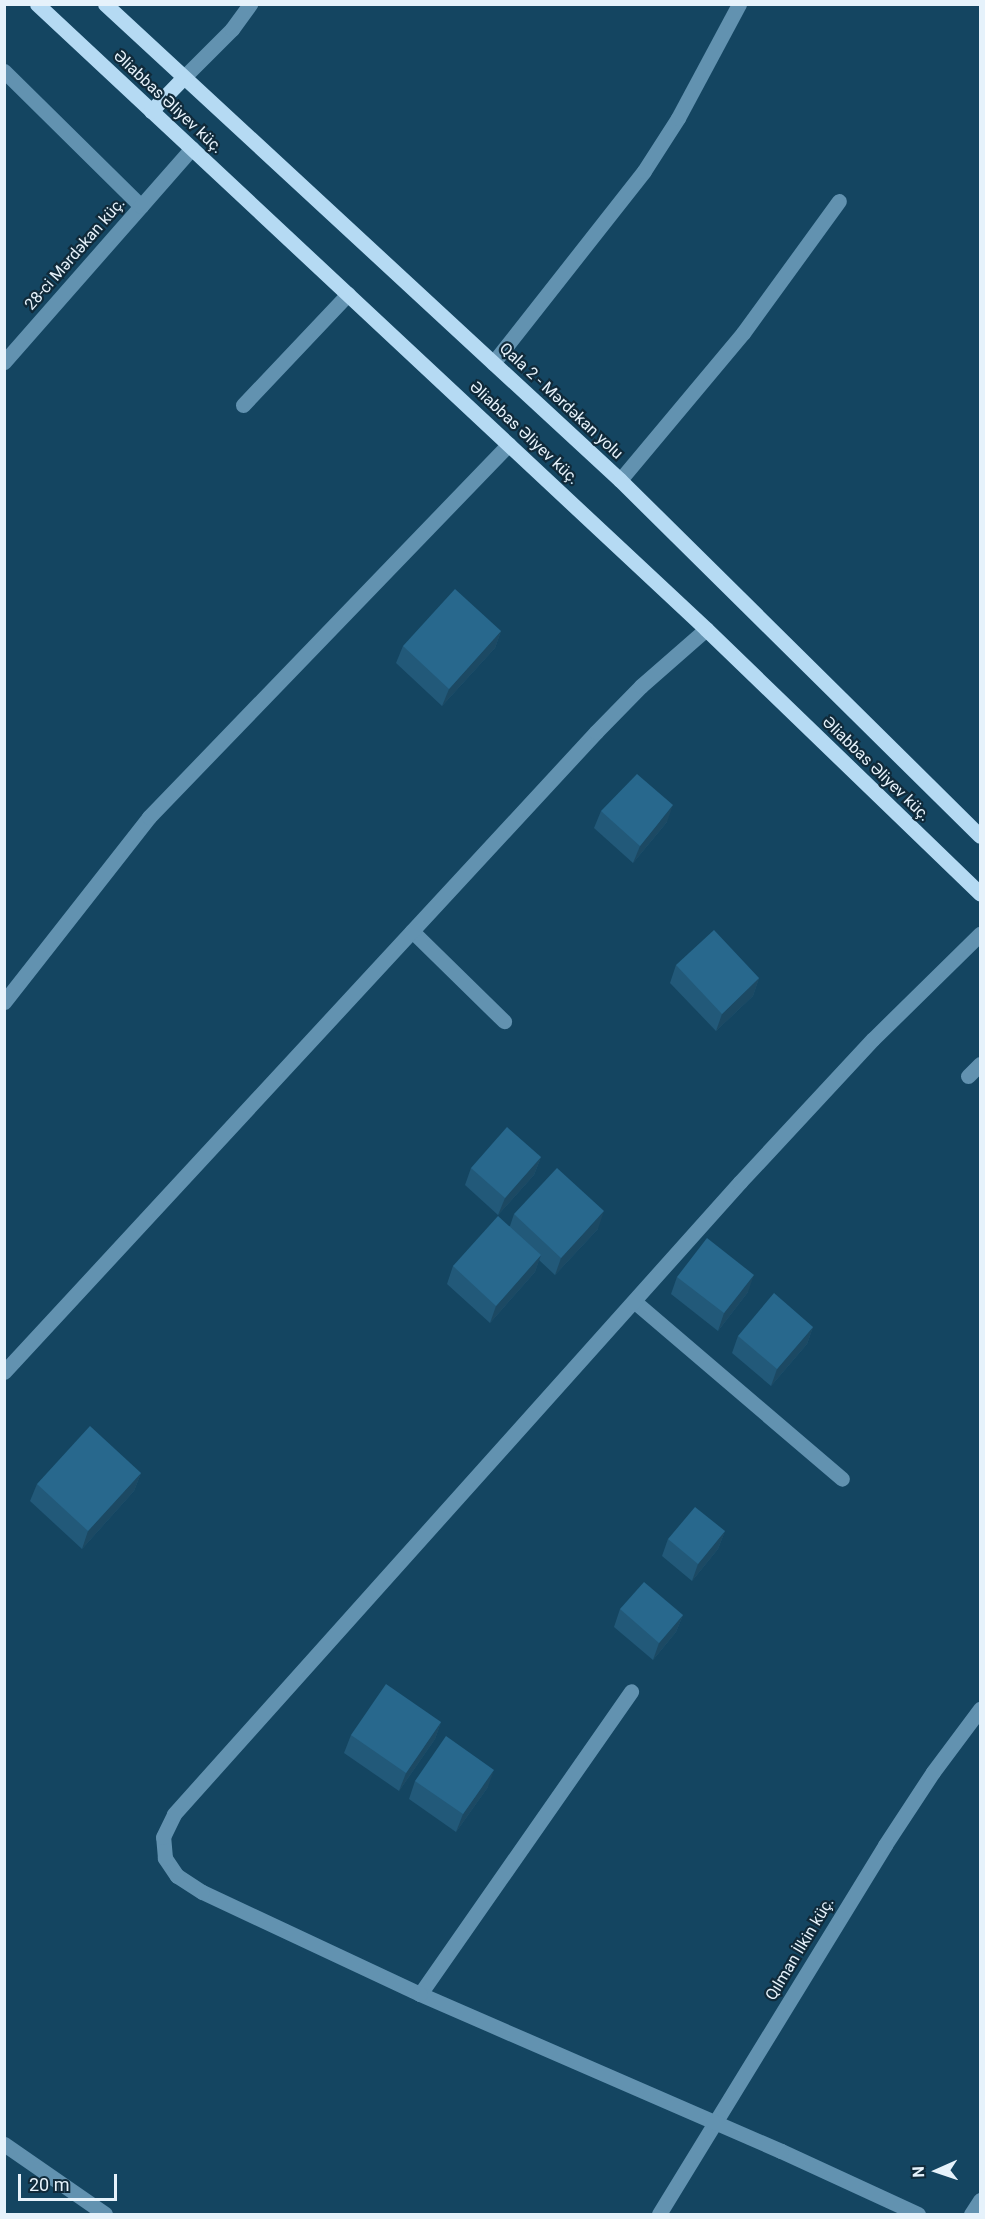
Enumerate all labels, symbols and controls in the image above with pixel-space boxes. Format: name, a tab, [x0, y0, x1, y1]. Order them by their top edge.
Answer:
street label: Əliabbas Əliyev küç.	[109, 46, 227, 158]
street label: 28-ci Mərdəkan küç.	[21, 194, 129, 314]
street label: Qala 2 - Mərdəkan yolu	[495, 339, 627, 463]
street label: Əliabbas Əliyev küç.	[465, 377, 583, 489]
street label: Əliabbas Əliyev küç.	[818, 713, 934, 825]
street label: Qılman İlkin küç.	[762, 1894, 838, 2004]
north arrow	[907, 2141, 967, 2201]
scale bar	[21, 2162, 120, 2200]
text: N	[909, 2166, 928, 2178]
text: 20 m	[29, 2174, 69, 2195]

